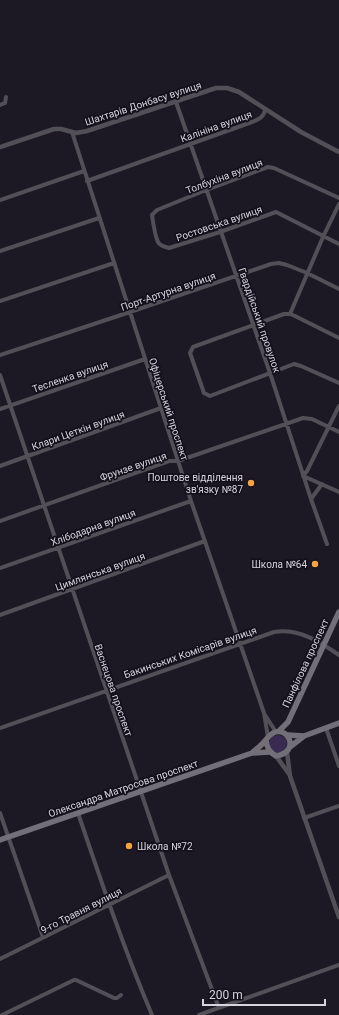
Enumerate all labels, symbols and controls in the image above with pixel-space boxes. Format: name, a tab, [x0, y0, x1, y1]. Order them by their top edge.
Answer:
street label: Шахтарів Донбасу вулиця	[84, 79, 203, 128]
street label: Калініна вулиця	[179, 108, 253, 144]
street label: Толбухіна вулиця	[184, 157, 264, 196]
street label: Ростовська вулиця	[175, 204, 264, 243]
street label: Гвардійський провулок	[236, 266, 283, 374]
street label: Порт-Артурна вулиця	[119, 270, 217, 313]
street label: Офіцерський проспект	[147, 357, 190, 462]
street label: Тесленка вулиця	[31, 358, 110, 395]
street label: Клари Цеткін вулиця	[30, 409, 126, 452]
street label: Фрунзе вулиця	[98, 449, 168, 483]
place label: Поштове відділення зв'язку №87	[147, 472, 243, 495]
marker: Поштове відділення зв'язку №87	[246, 478, 256, 488]
street label: Хлібодарна вулиця	[49, 507, 137, 548]
street label: Цимлянська вулиця	[54, 550, 147, 593]
place label: Школа №64	[251, 559, 307, 570]
marker: Школа №64	[310, 559, 320, 569]
street label: Панфілова проспект	[280, 617, 331, 709]
street label: Бакинських Комісарів вулиця	[122, 624, 258, 680]
street label: Васнецова проспект	[93, 643, 135, 738]
street label: Олександра Матросова проспект	[47, 758, 200, 819]
marker: Школа №72	[124, 841, 134, 851]
place label: Школа №72	[137, 841, 193, 852]
street label: 9-го Травня вулиця	[39, 885, 124, 936]
scale bar	[203, 981, 325, 1007]
text: 200 m	[209, 988, 243, 1002]

